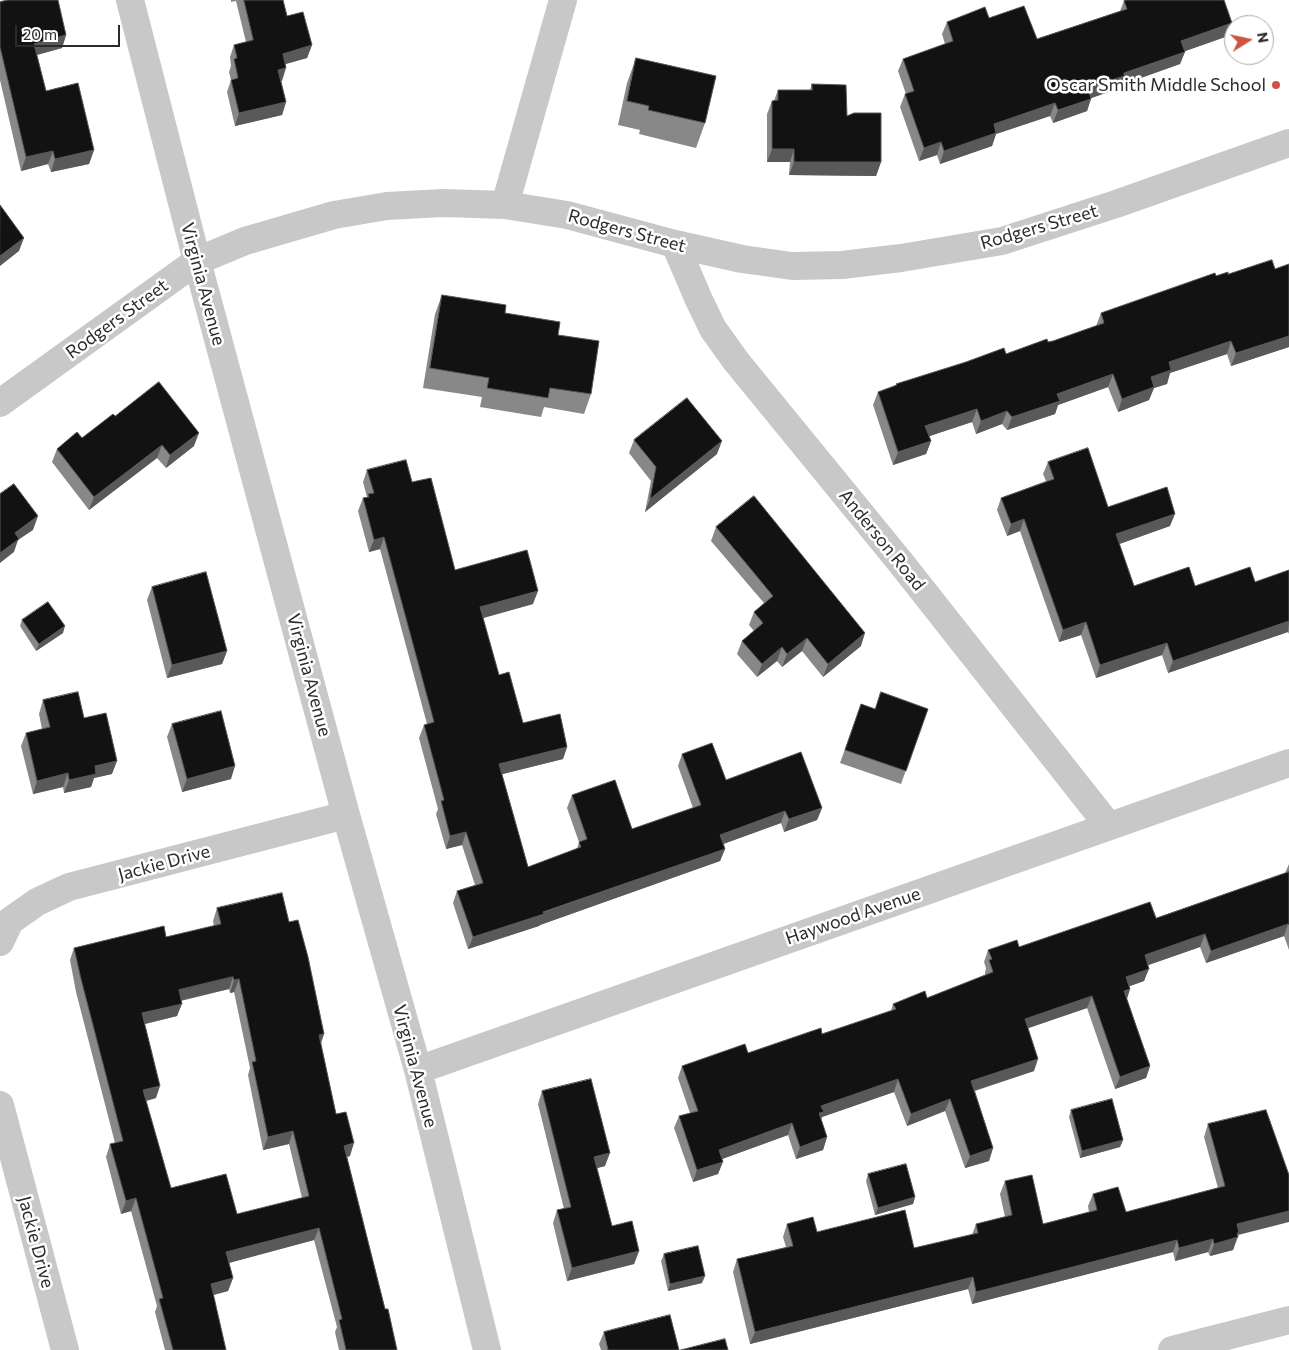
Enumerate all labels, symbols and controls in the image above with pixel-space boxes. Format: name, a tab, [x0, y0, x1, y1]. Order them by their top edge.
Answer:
scale bar	[18, 15, 122, 47]
north arrow	[1224, 15, 1274, 65]
text: 20 m	[23, 25, 57, 43]
text: N	[1254, 31, 1273, 44]
place label: Oscar Smith Middle School	[1046, 74, 1266, 96]
marker: Oscar Smith Middle School	[1270, 79, 1282, 91]
street label: Rodgers Street	[978, 200, 1100, 254]
street label: Rodgers Street	[566, 205, 688, 257]
street label: Virginia Avenue	[176, 220, 230, 348]
street label: Rodgers Street	[62, 275, 172, 363]
street label: Anderson Road	[835, 485, 929, 595]
street label: Virginia Avenue	[282, 611, 336, 739]
street label: Jackie Drive	[116, 840, 212, 886]
street label: Haywood Avenue	[783, 883, 923, 949]
street label: Virginia Avenue	[388, 1002, 442, 1130]
street label: Jackie Drive	[13, 1194, 59, 1290]

